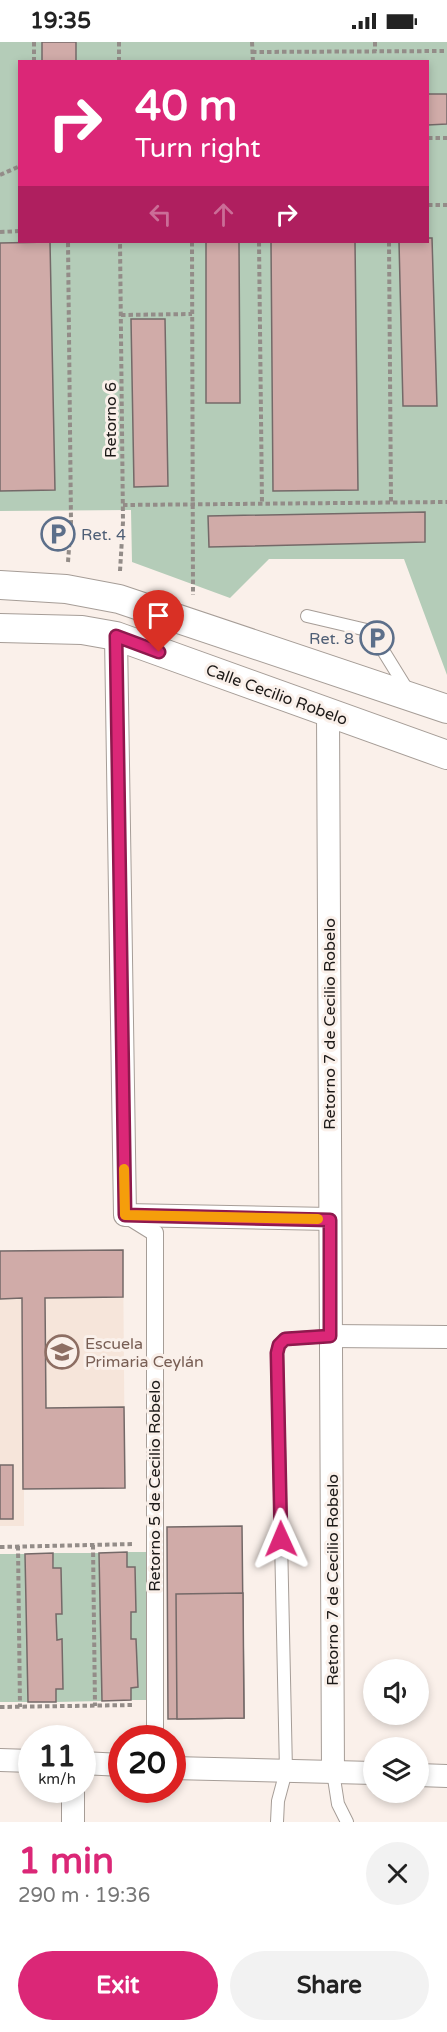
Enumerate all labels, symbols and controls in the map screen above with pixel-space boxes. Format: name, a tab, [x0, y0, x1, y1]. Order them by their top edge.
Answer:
text: 19:35	[30, 8, 91, 34]
text: 40 m	[135, 81, 237, 132]
icon: right	[36, 84, 114, 162]
text: Turn right	[135, 132, 261, 165]
icon: left	[144, 198, 177, 231]
icon: ahead	[207, 198, 240, 231]
icon: right	[270, 198, 303, 231]
street label: Retorno 6	[101, 382, 121, 458]
parking icon: Ret. 4	[40, 516, 76, 552]
place label: Ret. 4	[81, 525, 126, 545]
pin	[133, 590, 184, 652]
icon: arrive	[142, 599, 175, 632]
parking icon: Ret. 8	[359, 620, 395, 656]
place label: Ret. 8	[309, 629, 354, 649]
street label: Calle Cecilio Robelo	[203, 660, 350, 730]
street label: Retorno 7 de Cecilio Robelo	[320, 918, 340, 1130]
school or university icon: Escuela Primaria Ceylán	[44, 1334, 80, 1370]
place label: Escuela Primaria Ceylán	[85, 1334, 204, 1372]
street label: Retorno 5 de Cecilio Robelo	[145, 1380, 165, 1592]
street label: Retorno 7 de Cecilio Robelo	[323, 1474, 343, 1686]
position arrow	[249, 1507, 313, 1571]
map controls	[363, 1659, 429, 1803]
button: sound	[363, 1659, 429, 1725]
speed limit sign: 20	[108, 1725, 186, 1803]
button: layers	[363, 1737, 429, 1803]
text: 11	[38, 1738, 76, 1775]
text: km/h	[38, 1770, 76, 1788]
text: 1 min	[18, 1840, 114, 1883]
button: close	[366, 1842, 429, 1905]
text: 290 m · 19:36	[18, 1884, 150, 1908]
button: Exit	[18, 1951, 218, 2020]
button: Share	[230, 1951, 429, 2020]

